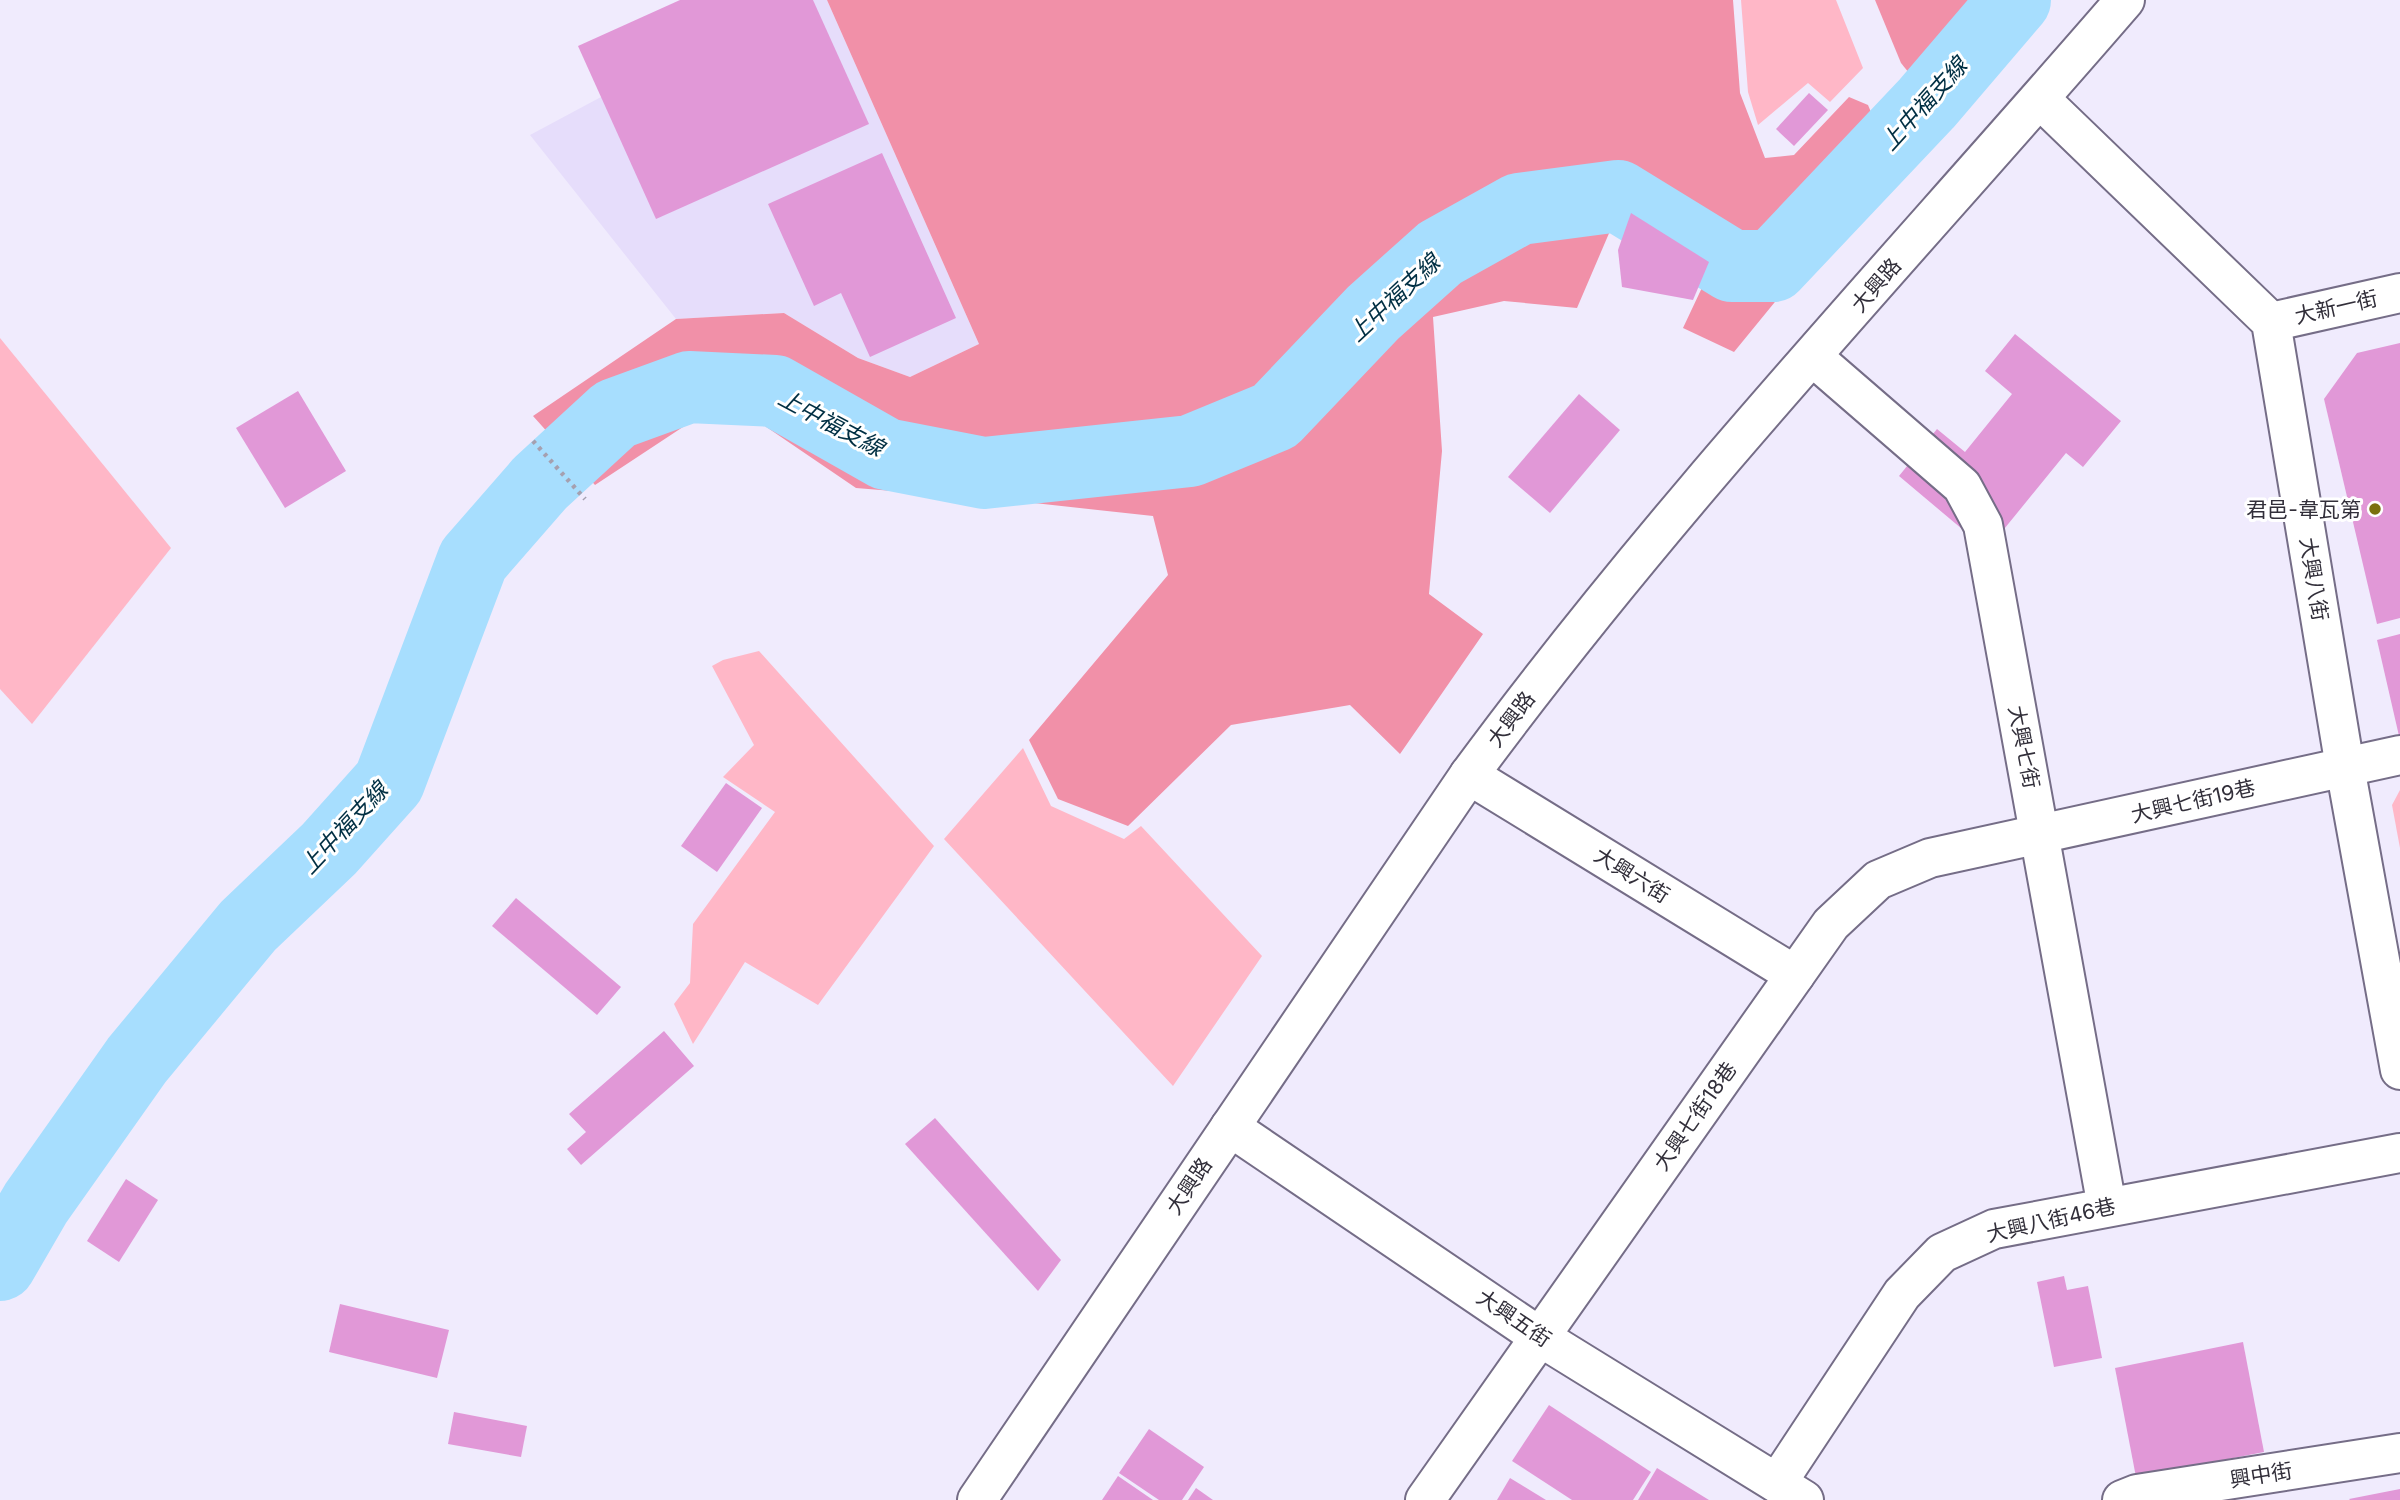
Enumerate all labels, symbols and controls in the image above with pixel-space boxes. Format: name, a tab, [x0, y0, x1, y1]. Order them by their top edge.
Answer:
water label: 上中福支線	[1875, 50, 1975, 156]
water label: 上中福支線	[1342, 247, 1448, 347]
street label: 大興路	[1846, 253, 1906, 317]
street label: 大新一街	[2292, 285, 2380, 329]
water label: 上中福支線	[774, 384, 891, 464]
place label: 君邑-韋瓦第	[2246, 497, 2361, 522]
marker: 君邑-韋瓦第	[2367, 501, 2383, 517]
street label: 大興八街	[2295, 536, 2333, 622]
street label: 大興路	[1482, 686, 1540, 752]
street label: 大興七街	[2004, 703, 2044, 791]
water label: 上中福支線	[295, 774, 395, 880]
street label: 大興七街19巷	[2129, 775, 2257, 827]
street label: 大興六街	[1590, 842, 1674, 908]
street label: 大興七街18巷	[1648, 1057, 1742, 1175]
street label: 大興路	[1161, 1153, 1217, 1219]
street label: 大興八街46巷	[1984, 1193, 2118, 1247]
street label: 大興五街	[1472, 1284, 1556, 1352]
street label: 興中街	[2228, 1458, 2294, 1492]

